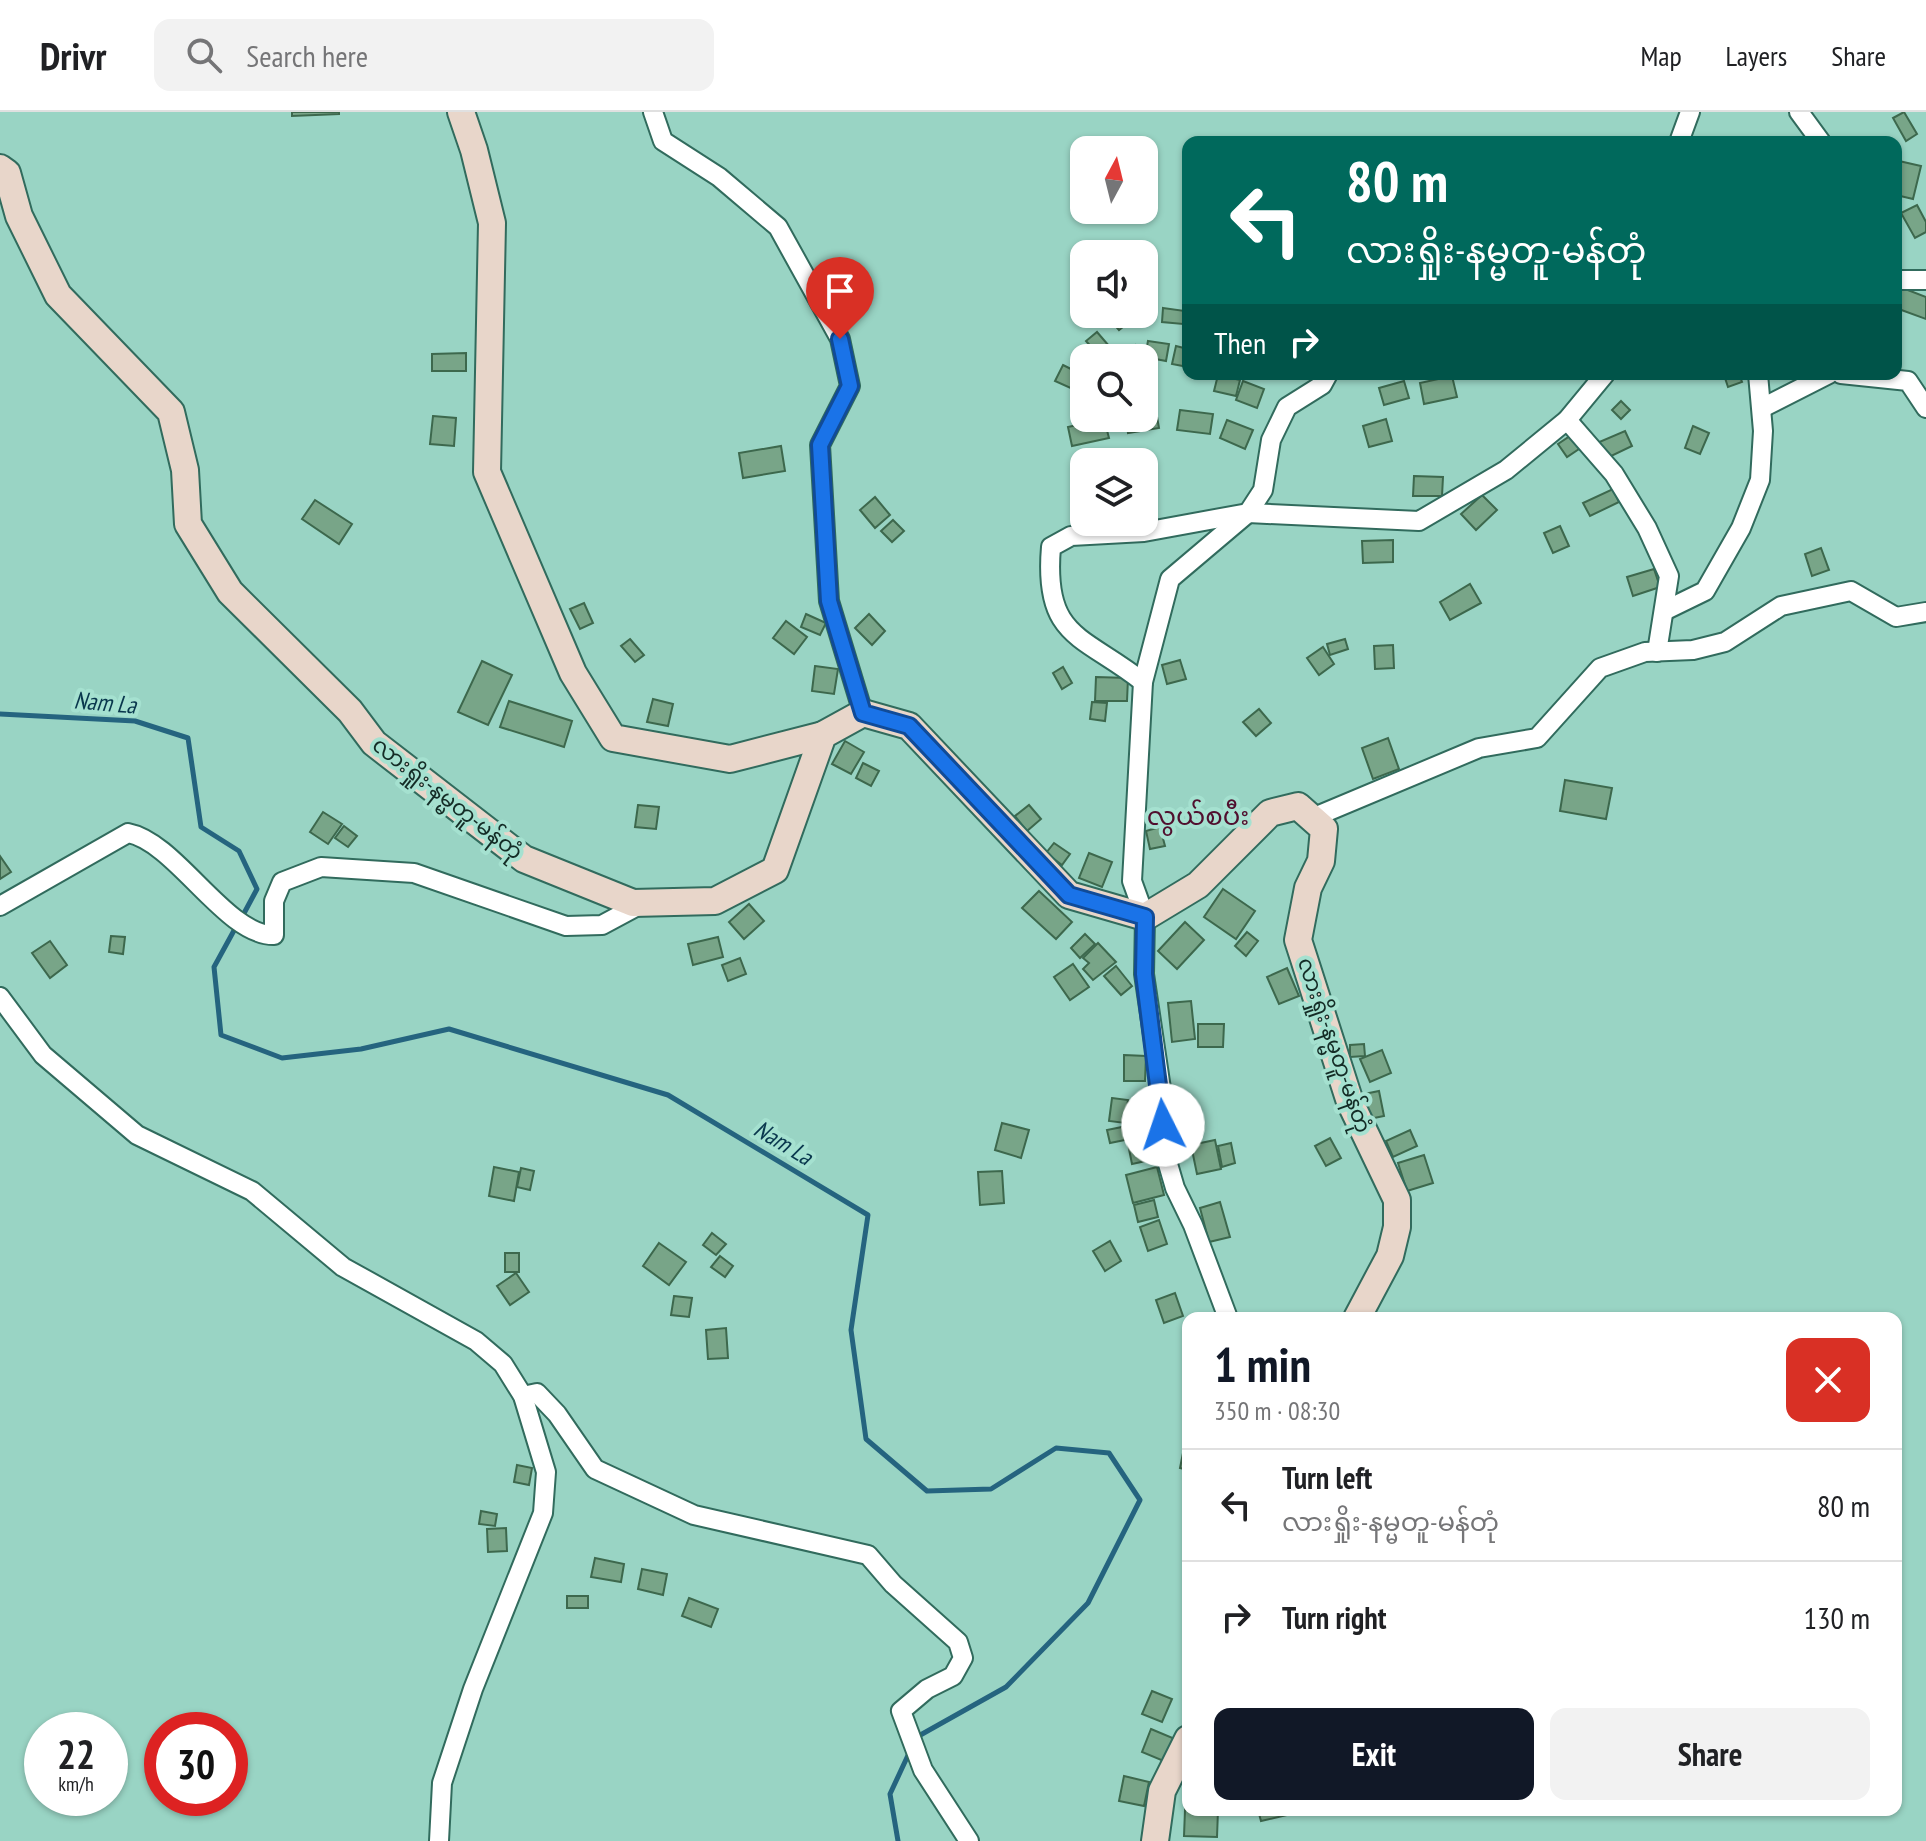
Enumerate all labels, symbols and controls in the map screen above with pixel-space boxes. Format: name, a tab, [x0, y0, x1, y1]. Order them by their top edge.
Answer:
search box	[154, 19, 714, 91]
text: Drivr	[40, 31, 106, 80]
icon: search	[182, 33, 226, 77]
text: Search here	[246, 36, 368, 75]
text: Map	[1640, 37, 1682, 74]
text: Layers	[1726, 37, 1787, 74]
text: Share	[1831, 37, 1886, 74]
north arrow	[1070, 136, 1158, 224]
map controls	[1070, 136, 1158, 536]
text: 80 m	[1346, 145, 1448, 217]
icon: left	[1214, 168, 1318, 272]
text: လားရှိုး-နမ္မတူ-မန်တုံ	[1346, 226, 1647, 273]
button: sound	[1070, 240, 1158, 328]
pin	[806, 257, 874, 339]
icon: arrive	[818, 269, 862, 313]
icon: right	[1282, 320, 1326, 364]
text: Then	[1214, 323, 1266, 362]
button: search	[1070, 344, 1158, 432]
button: layers	[1070, 448, 1158, 536]
water label: Nam La	[73, 684, 139, 721]
street label: လားရှိုး-နမ္မတူ-မန်တုံ	[364, 730, 530, 869]
district label: လွယ်စပီး	[1147, 799, 1249, 836]
street label: လားရှိုး-နမ္မတူ-မန်တုံ	[1288, 953, 1379, 1138]
position arrow	[1121, 1083, 1205, 1167]
water label: Nam La	[749, 1113, 819, 1173]
text: 1 min	[1214, 1333, 1311, 1395]
button: close	[1786, 1338, 1870, 1422]
text: 350 m · 08:30	[1214, 1394, 1340, 1427]
text: Turn left	[1282, 1458, 1372, 1497]
icon: left	[1214, 1483, 1258, 1527]
text: 80 m	[1817, 1486, 1870, 1525]
text: လားရှိုး-နမ္မတူ-မန်တုံ	[1282, 1505, 1499, 1538]
icon: right	[1214, 1595, 1258, 1639]
text: Turn right	[1282, 1598, 1386, 1637]
text: 130 m	[1804, 1598, 1870, 1637]
button: Exit	[1214, 1708, 1534, 1800]
button: Share	[1550, 1708, 1870, 1800]
speed limit sign: 30	[144, 1712, 248, 1816]
text: 22	[57, 1728, 95, 1780]
text: km/h	[58, 1771, 94, 1797]

